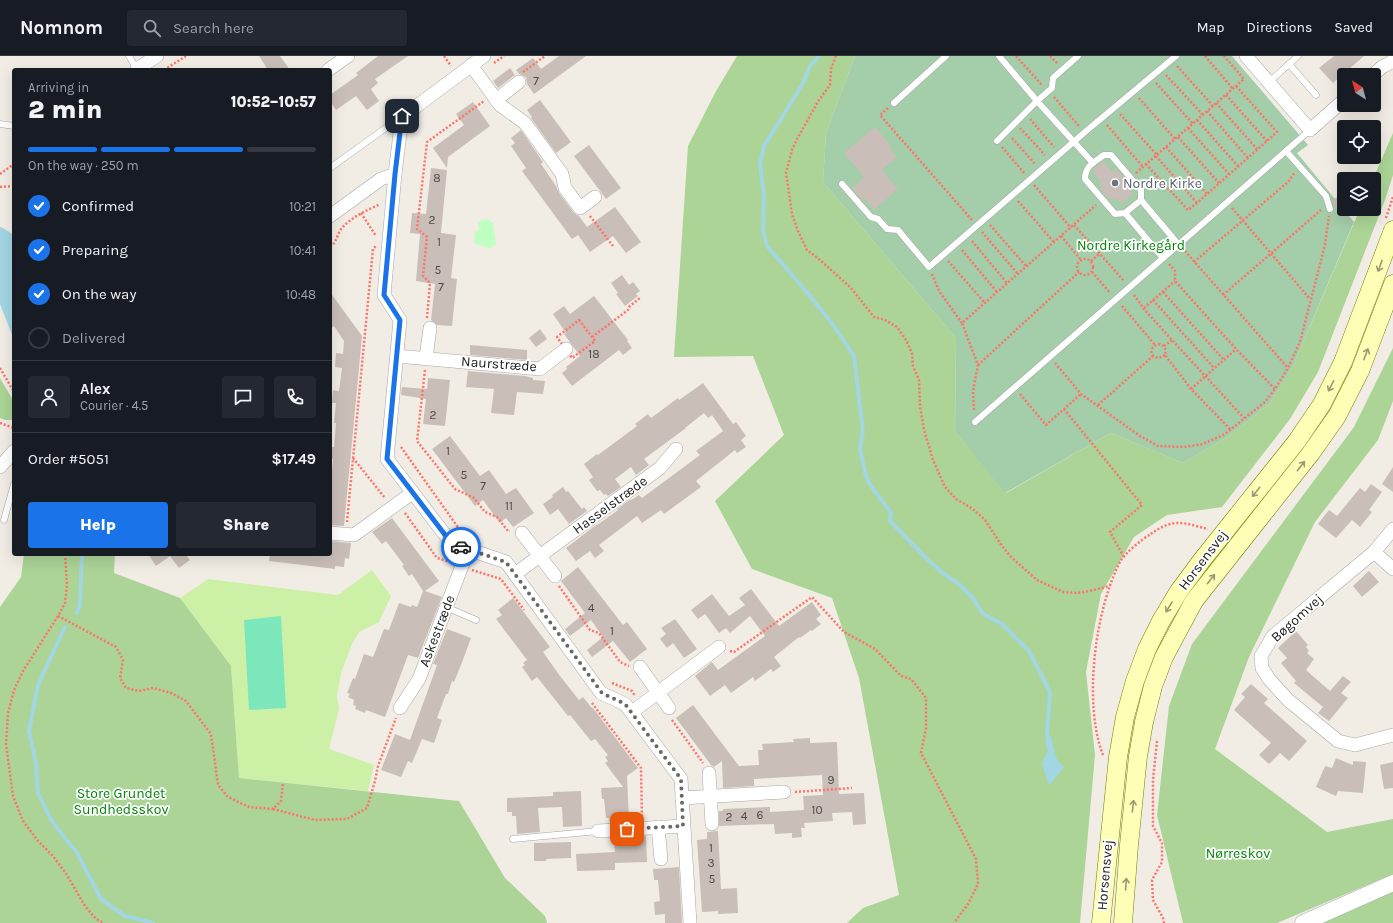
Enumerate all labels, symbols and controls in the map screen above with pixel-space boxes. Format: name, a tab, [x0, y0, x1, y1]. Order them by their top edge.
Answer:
search box	[127, 10, 407, 46]
text: Nomnom	[20, 17, 103, 39]
icon: search	[141, 17, 163, 39]
text: Search here	[173, 19, 254, 37]
text: Map	[1197, 19, 1225, 36]
text: Directions	[1247, 19, 1312, 36]
text: Saved	[1334, 19, 1373, 36]
north arrow	[1337, 68, 1381, 112]
map controls	[1337, 68, 1381, 216]
house number: 7	[533, 74, 539, 88]
text: Arriving in	[28, 80, 89, 95]
text: 10:52–10:57	[231, 93, 316, 111]
text: 2 min	[28, 94, 103, 125]
pin	[385, 99, 419, 133]
icon: home	[391, 105, 413, 127]
button: locate	[1337, 120, 1381, 164]
text: On the way · 250 m	[28, 158, 139, 173]
house number: 8	[433, 171, 441, 185]
button: layers	[1337, 172, 1381, 216]
place label: Nordre Kirke	[1123, 175, 1202, 192]
marker: Nordre Kirke	[1110, 178, 1120, 188]
icon: check	[28, 195, 50, 217]
text: Confirmed	[62, 197, 134, 215]
text: 10:21	[289, 199, 316, 214]
house number: 2	[429, 213, 436, 227]
house number: 1	[437, 235, 441, 249]
park label: Nordre Kirkegård	[1077, 237, 1185, 254]
icon: check	[28, 239, 50, 261]
text: Preparing	[62, 241, 128, 259]
text: 10:41	[289, 243, 316, 258]
one-way arrow	[1375, 260, 1383, 272]
house number: 5	[435, 263, 442, 277]
house number: 7	[438, 280, 444, 294]
icon: check	[28, 283, 50, 305]
text: On the way	[62, 285, 136, 303]
text: 10:48	[286, 287, 316, 302]
text: Delivered	[62, 329, 126, 347]
house number: 18	[588, 347, 600, 361]
one-way arrow	[1363, 349, 1371, 361]
street label: Naurstræde	[461, 353, 537, 375]
button: person	[28, 376, 70, 418]
button: chat	[222, 376, 264, 418]
button: phone	[274, 376, 316, 418]
text: Alex	[80, 380, 110, 398]
one-way arrow	[1326, 380, 1334, 392]
text: Courier · 4.5	[80, 398, 148, 413]
house number: 2	[430, 408, 437, 422]
house number: 1	[446, 444, 450, 458]
text: Order #5051	[28, 450, 109, 468]
text: $17.49	[272, 450, 316, 468]
one-way arrow	[1296, 460, 1305, 471]
house number: 5	[461, 468, 468, 482]
street label: Hasselstræde	[569, 472, 651, 538]
house number: 7	[480, 479, 486, 493]
one-way arrow	[1252, 487, 1260, 498]
house number: 11	[505, 499, 513, 513]
button: Help	[28, 502, 168, 548]
button: Share	[176, 502, 316, 548]
courier	[441, 527, 481, 567]
street label: Horsensvej	[1175, 527, 1231, 593]
icon: car	[450, 536, 472, 558]
one-way arrow	[1207, 573, 1216, 584]
street label: Bøgomvej	[1268, 590, 1326, 646]
street label: Askestræde	[416, 593, 458, 669]
house number: 4	[588, 601, 595, 615]
one-way arrow	[1165, 601, 1173, 613]
house number: 1	[610, 624, 614, 638]
house number: 9	[828, 773, 835, 787]
park label: Store Grundet Sundhedsskov	[74, 785, 168, 818]
one-way arrow	[1129, 800, 1136, 813]
house number: 10	[811, 803, 823, 817]
house number: 6	[757, 808, 764, 822]
house number: 4	[741, 809, 748, 823]
house number: 2	[726, 810, 733, 824]
pin	[610, 812, 644, 846]
icon: bag	[616, 818, 638, 840]
street label: Horsensvej	[1093, 839, 1117, 911]
house number: 1	[709, 841, 713, 855]
park label: Nørreskov	[1206, 845, 1270, 862]
house number: 3	[707, 856, 715, 870]
house number: 5	[709, 872, 716, 886]
one-way arrow	[1122, 878, 1129, 891]

